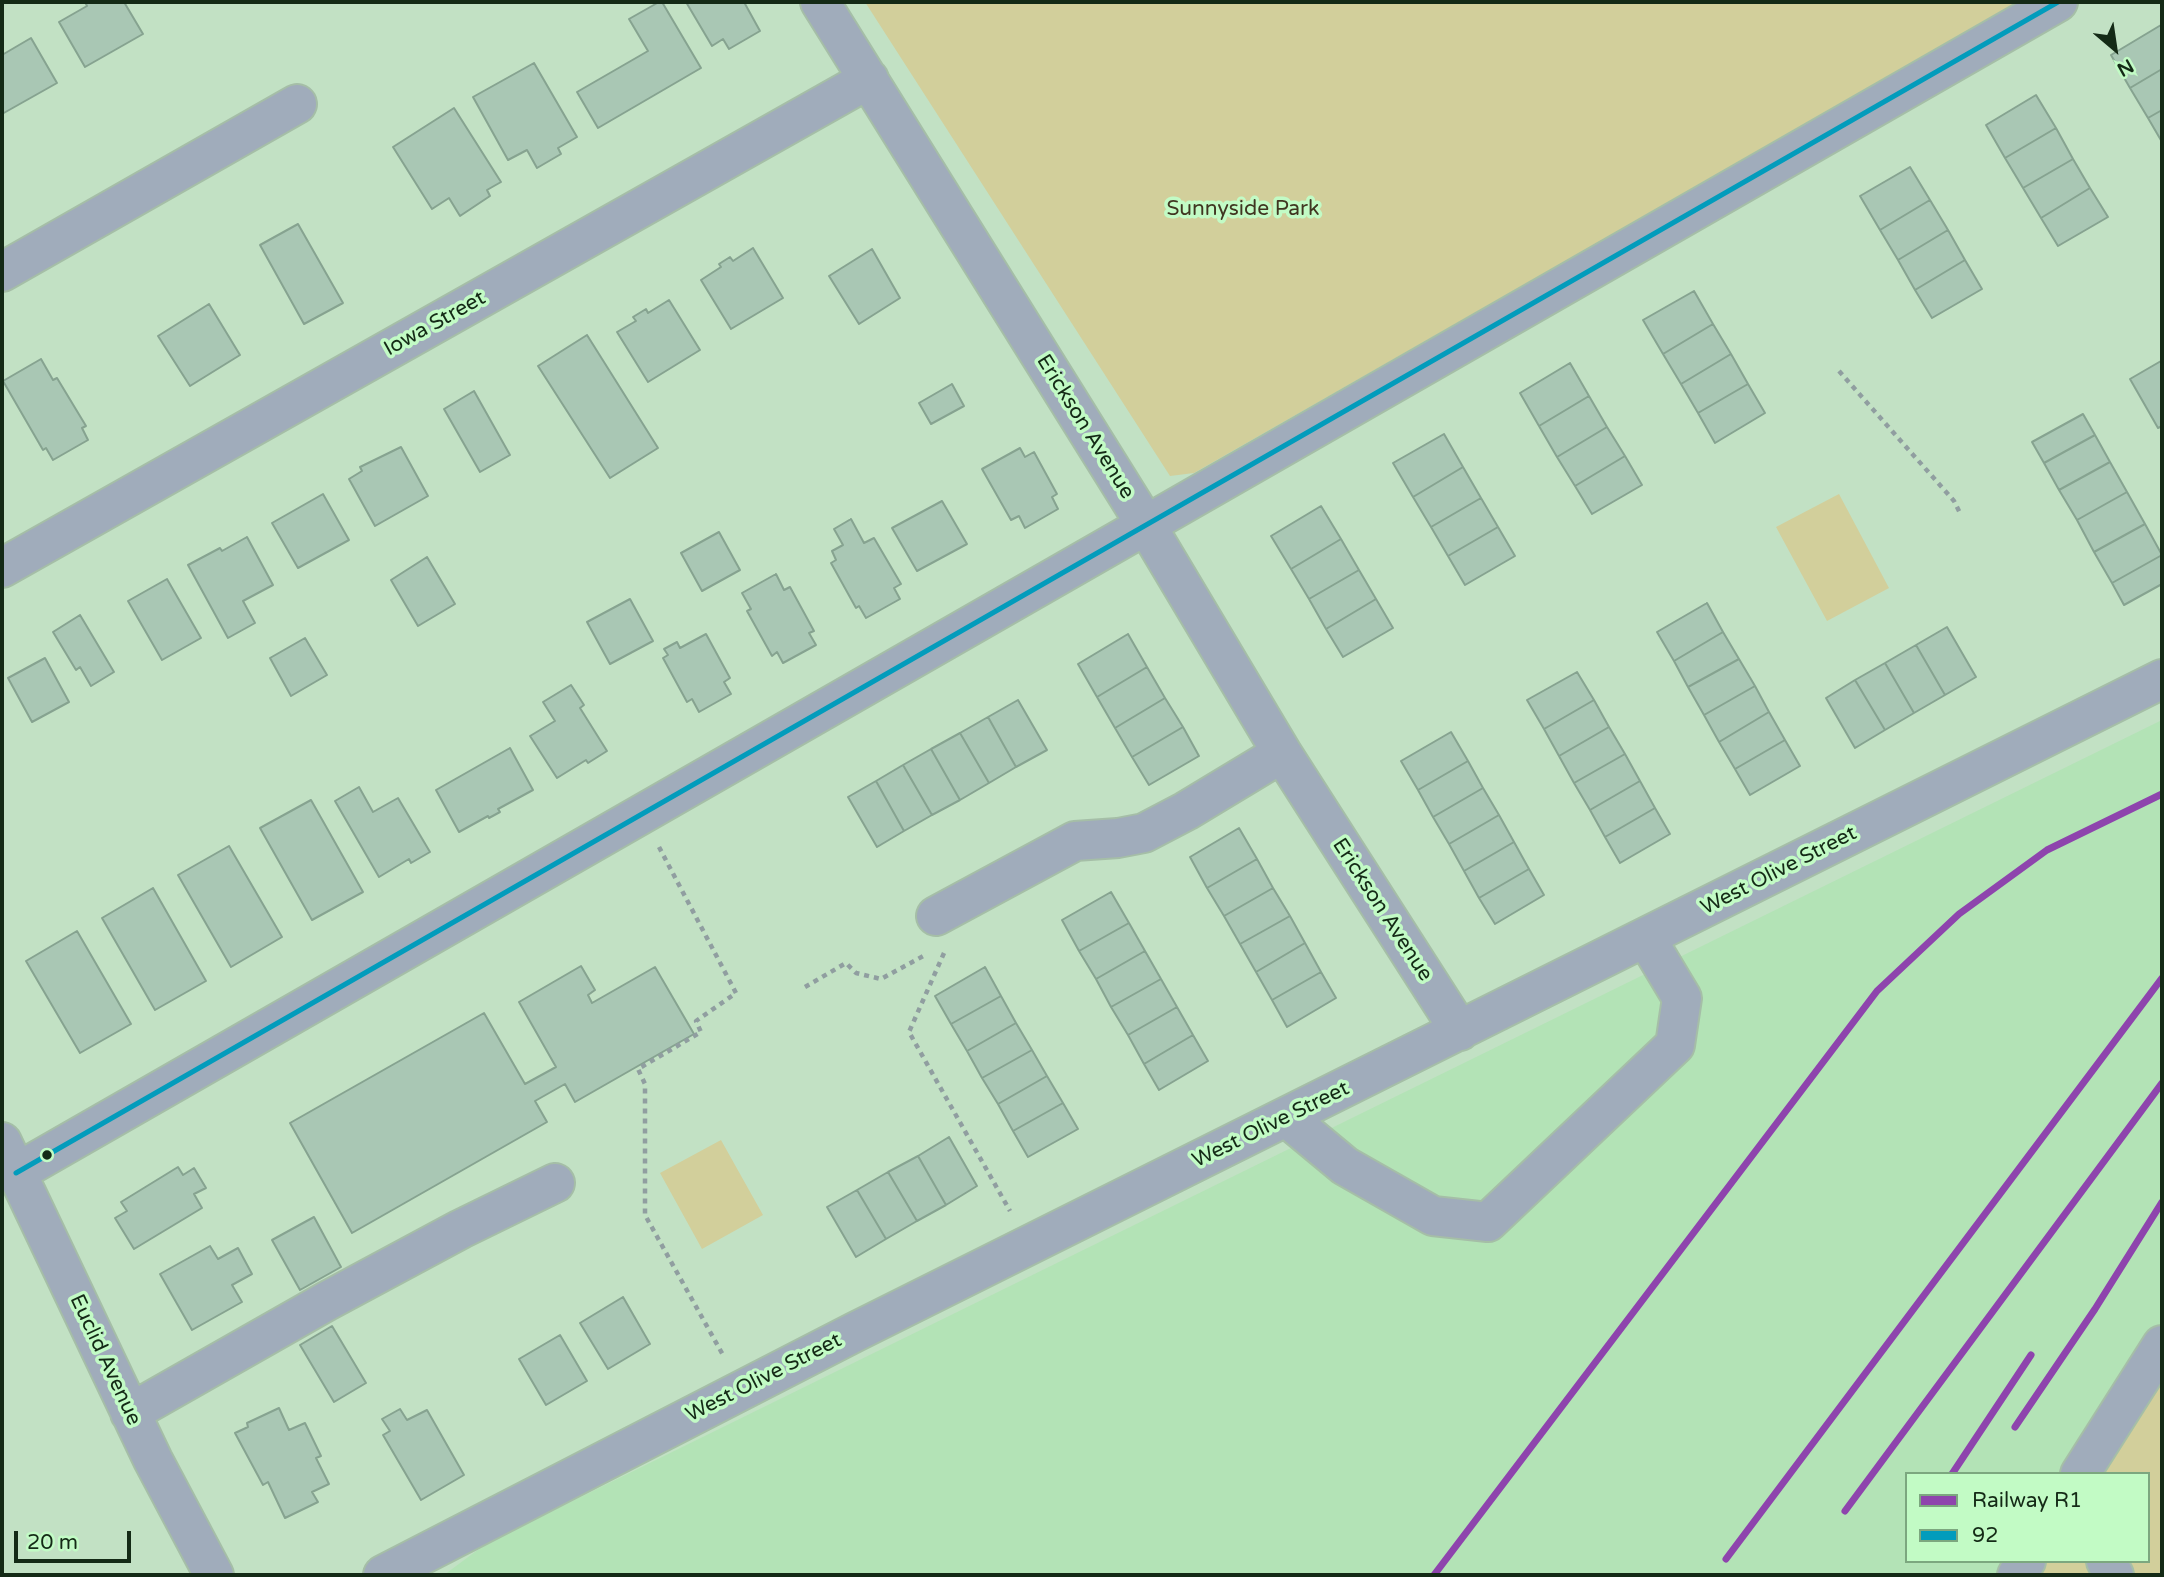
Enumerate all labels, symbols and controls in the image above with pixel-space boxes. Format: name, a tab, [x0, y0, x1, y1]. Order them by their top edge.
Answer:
north arrow	[2080, 14, 2150, 84]
text: N	[2113, 54, 2137, 81]
park label: Sunnyside Park	[1167, 196, 1319, 222]
street label: Iowa Street	[380, 286, 490, 362]
street label: Erickson Avenue	[1031, 350, 1139, 504]
street label: West Olive Street	[1697, 821, 1861, 921]
street label: Erickson Avenue	[1326, 834, 1438, 986]
street label: West Olive Street	[1188, 1076, 1354, 1174]
unlabelled marker	[40, 1148, 54, 1162]
street label: Euclid Avenue	[64, 1291, 146, 1429]
street label: West Olive Street	[682, 1328, 846, 1428]
legend	[1905, 1472, 2150, 1563]
text: Railway R1	[1972, 1488, 2082, 1513]
scale bar	[18, 1518, 135, 1562]
text: 92	[1972, 1523, 1998, 1548]
text: 20 m	[27, 1530, 78, 1555]

